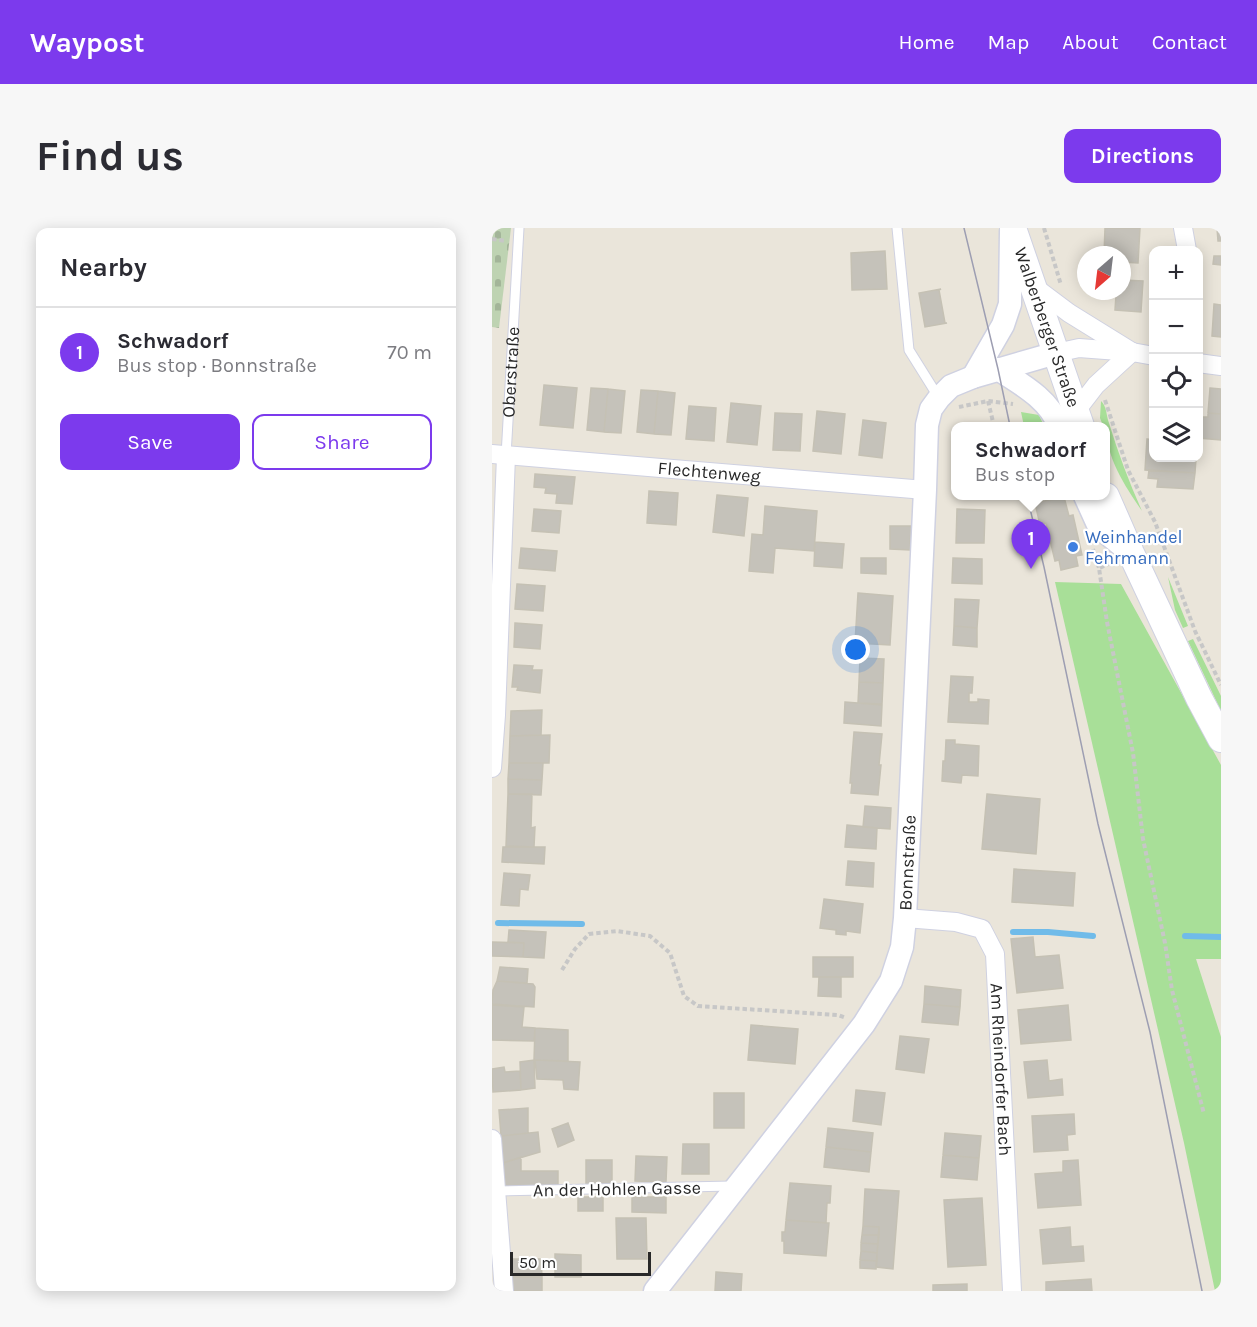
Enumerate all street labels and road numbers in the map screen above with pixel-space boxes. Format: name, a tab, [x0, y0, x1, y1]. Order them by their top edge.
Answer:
street label: Walberberger Straße	[1009, 244, 1085, 410]
street label: Oberstraße	[497, 326, 524, 418]
street label: Flechtenweg	[657, 457, 762, 487]
street label: Bonnstraße	[894, 814, 921, 911]
street label: Am Rheindorfer Bach	[985, 982, 1016, 1157]
street label: An der Hohlen Gasse	[533, 1177, 701, 1201]

